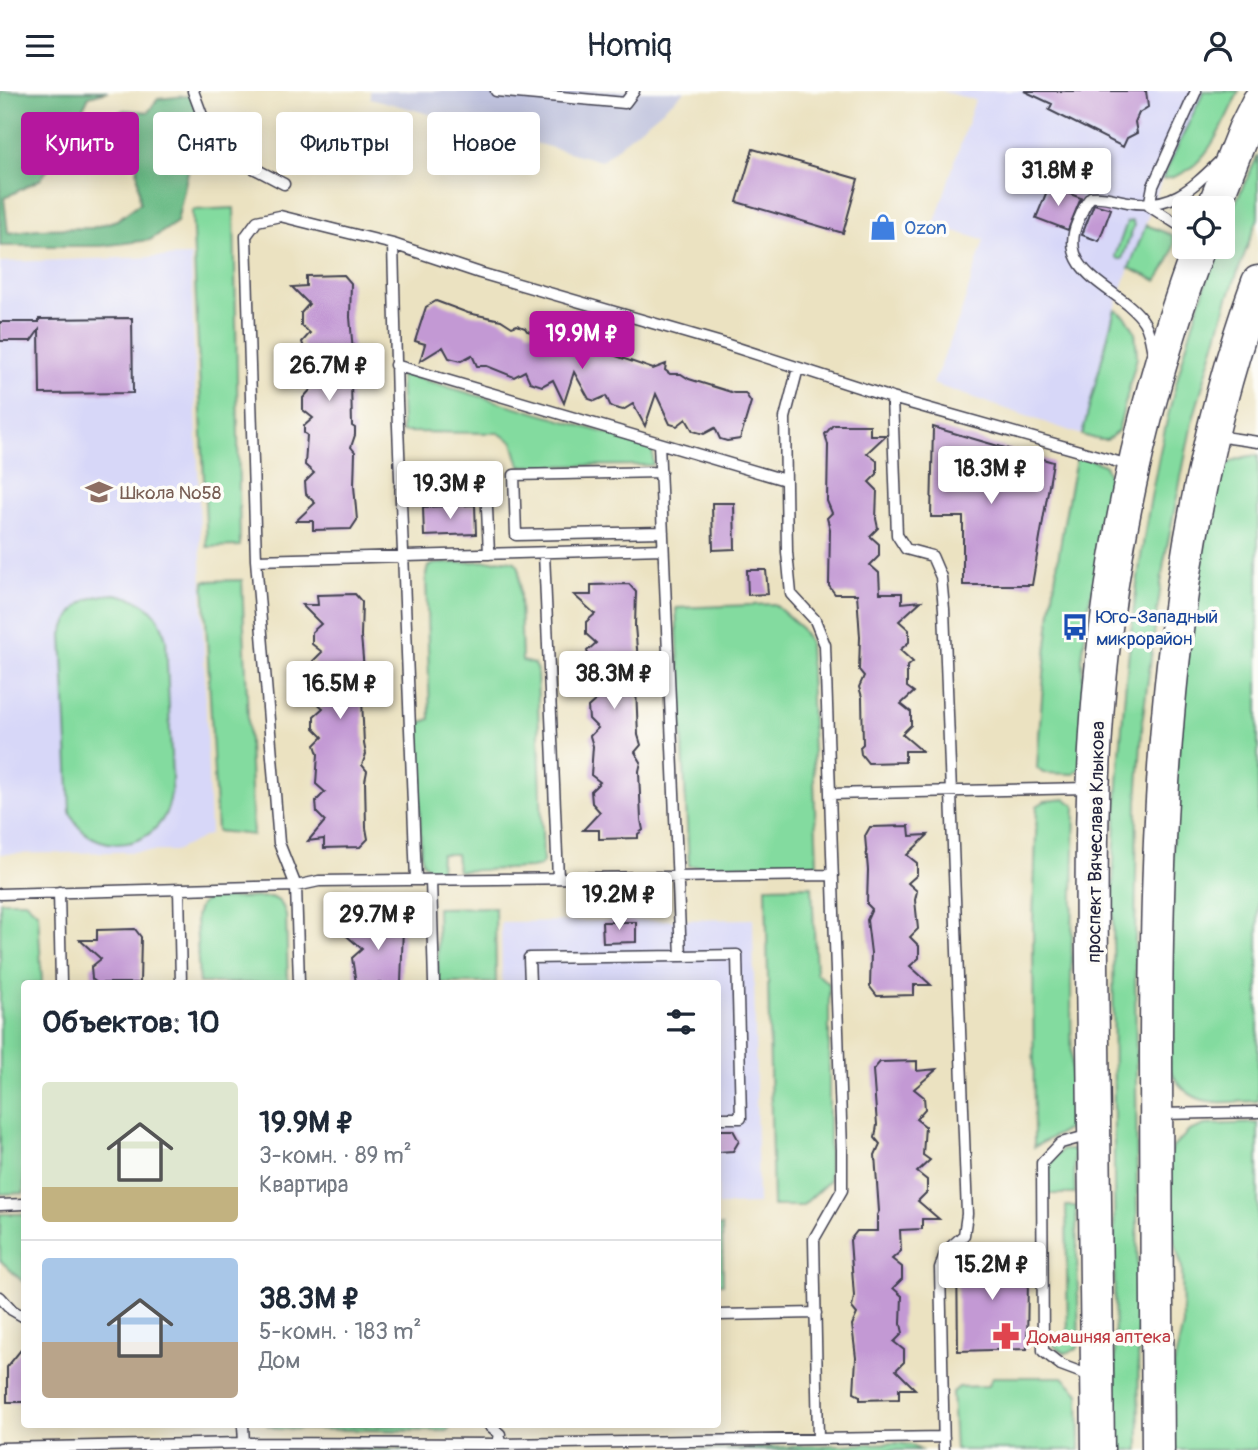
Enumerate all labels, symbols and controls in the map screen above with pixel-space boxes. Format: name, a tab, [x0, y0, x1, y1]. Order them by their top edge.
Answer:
text: Homiq	[586, 26, 672, 66]
icon: menu	[21, 27, 59, 65]
icon: person	[1199, 27, 1237, 65]
chip: Купить	[21, 112, 139, 175]
chip: Снять	[153, 112, 262, 175]
chip: Фильтры	[276, 112, 413, 175]
chip: Новое	[427, 112, 540, 175]
pin: 31.8M ₽	[993, 149, 1123, 208]
text: 31.8M ₽	[1021, 156, 1095, 185]
map controls	[1172, 196, 1235, 259]
button: locate	[1172, 196, 1235, 259]
shop icon: Ozon	[868, 212, 898, 242]
place label: Ozon	[904, 216, 947, 240]
pin: 19.9M ₽	[517, 311, 647, 371]
text: 19.9M ₽	[545, 319, 619, 348]
pin: 26.7M ₽	[264, 343, 394, 403]
text: 26.7M ₽	[290, 351, 368, 380]
pin: 18.3M ₽	[926, 447, 1056, 506]
text: 18.3M ₽	[954, 454, 1028, 483]
pin: 19.3M ₽	[385, 461, 515, 521]
text: 19.3M ₽	[413, 469, 487, 498]
school or university icon: Школа №58	[84, 477, 114, 507]
place label: Школа №58	[120, 481, 221, 505]
place label: Юго-Западный микрорайон	[1096, 605, 1218, 651]
bus stop icon: Юго-Западный микрорайон	[1060, 612, 1090, 642]
pin: 38.3M ₽	[549, 651, 679, 711]
text: 38.3M ₽	[575, 659, 653, 688]
pin: 16.5M ₽	[275, 661, 405, 721]
text: 16.5M ₽	[302, 669, 378, 698]
street label: проспект Вячеслава Клыкова	[1082, 721, 1110, 963]
pin: 19.2M ₽	[554, 873, 684, 932]
text: 19.2M ₽	[582, 880, 656, 909]
pin: 29.7M ₽	[313, 893, 443, 952]
text: 29.7M ₽	[339, 900, 417, 929]
icon: filters	[662, 1003, 700, 1041]
text: Объектов: 10	[42, 1004, 220, 1041]
text: 19.9M ₽	[259, 1104, 354, 1141]
icon: home	[98, 1110, 182, 1194]
text: 3-комн. · 89 m²	[259, 1141, 412, 1170]
text: Квартира	[259, 1170, 348, 1199]
pin: 15.2M ₽	[927, 1243, 1057, 1302]
text: 15.2M ₽	[955, 1250, 1029, 1279]
text: 38.3M ₽	[259, 1280, 360, 1317]
icon: home	[98, 1286, 182, 1370]
text: 5-комн. · 183 m²	[259, 1317, 421, 1346]
pharmacy icon: Домашняя аптека	[991, 1321, 1021, 1351]
place label: Домашняя аптека	[1026, 1325, 1171, 1349]
text: Дом	[259, 1346, 300, 1375]

